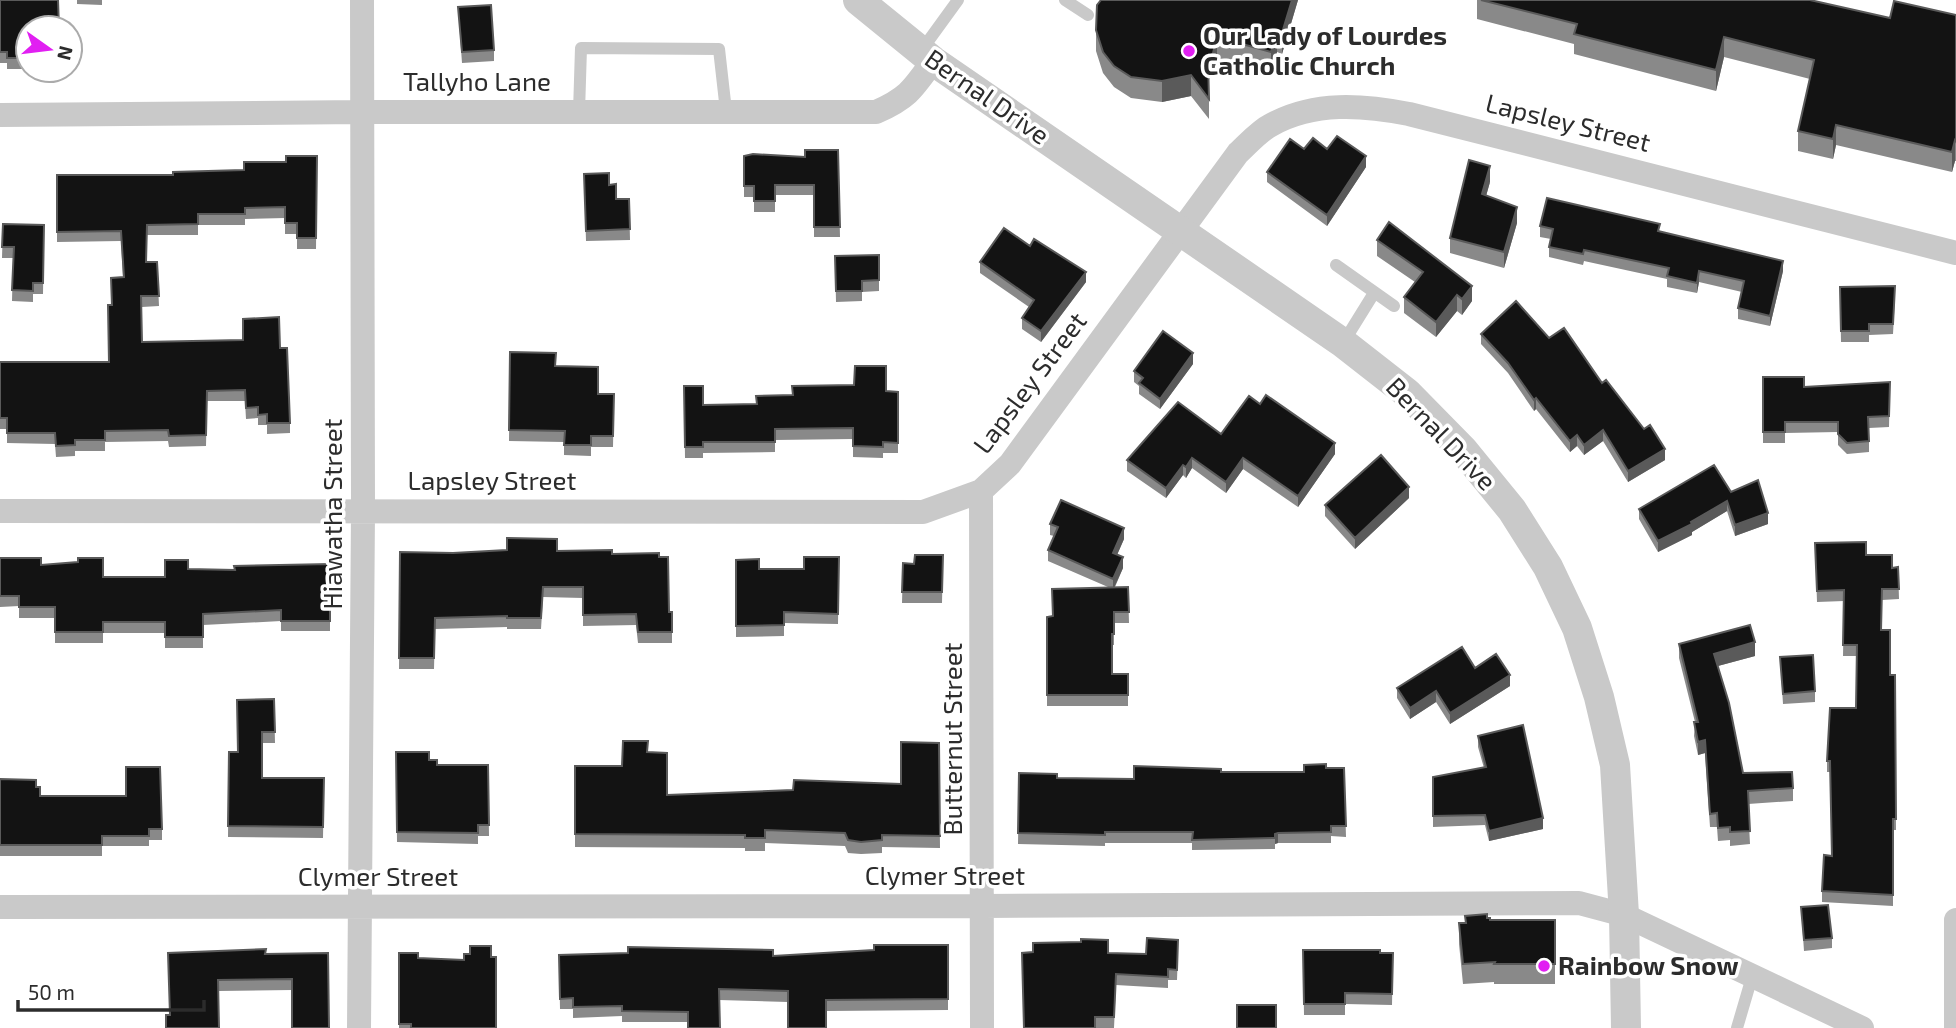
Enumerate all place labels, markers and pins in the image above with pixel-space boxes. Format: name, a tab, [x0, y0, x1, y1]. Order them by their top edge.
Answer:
place label: Our Lady of Lourdes Catholic Church	[1203, 19, 1447, 80]
marker: Our Lady of Lourdes Catholic Church	[1181, 43, 1197, 59]
place label: Rainbow Snow	[1558, 949, 1738, 980]
marker: Rainbow Snow	[1536, 958, 1552, 974]

